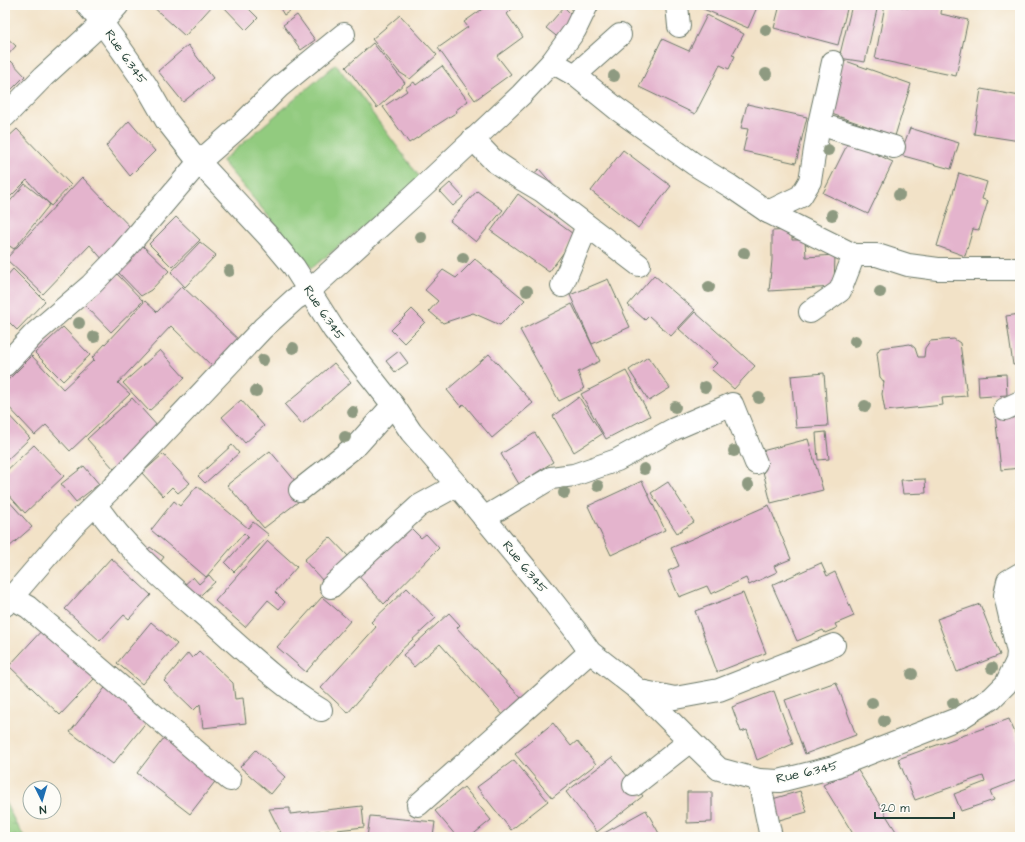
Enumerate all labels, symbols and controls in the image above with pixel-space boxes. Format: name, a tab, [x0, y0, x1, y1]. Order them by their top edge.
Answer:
street label: Rue 6.345	[101, 26, 151, 88]
street label: Rue 6.345	[299, 282, 349, 344]
street label: Rue 6.345	[498, 537, 552, 597]
street label: Rue 6.345	[774, 756, 840, 788]
north arrow	[22, 780, 62, 820]
scale bar	[875, 794, 954, 820]
text: 20 m	[881, 800, 910, 817]
text: N	[39, 802, 47, 817]

